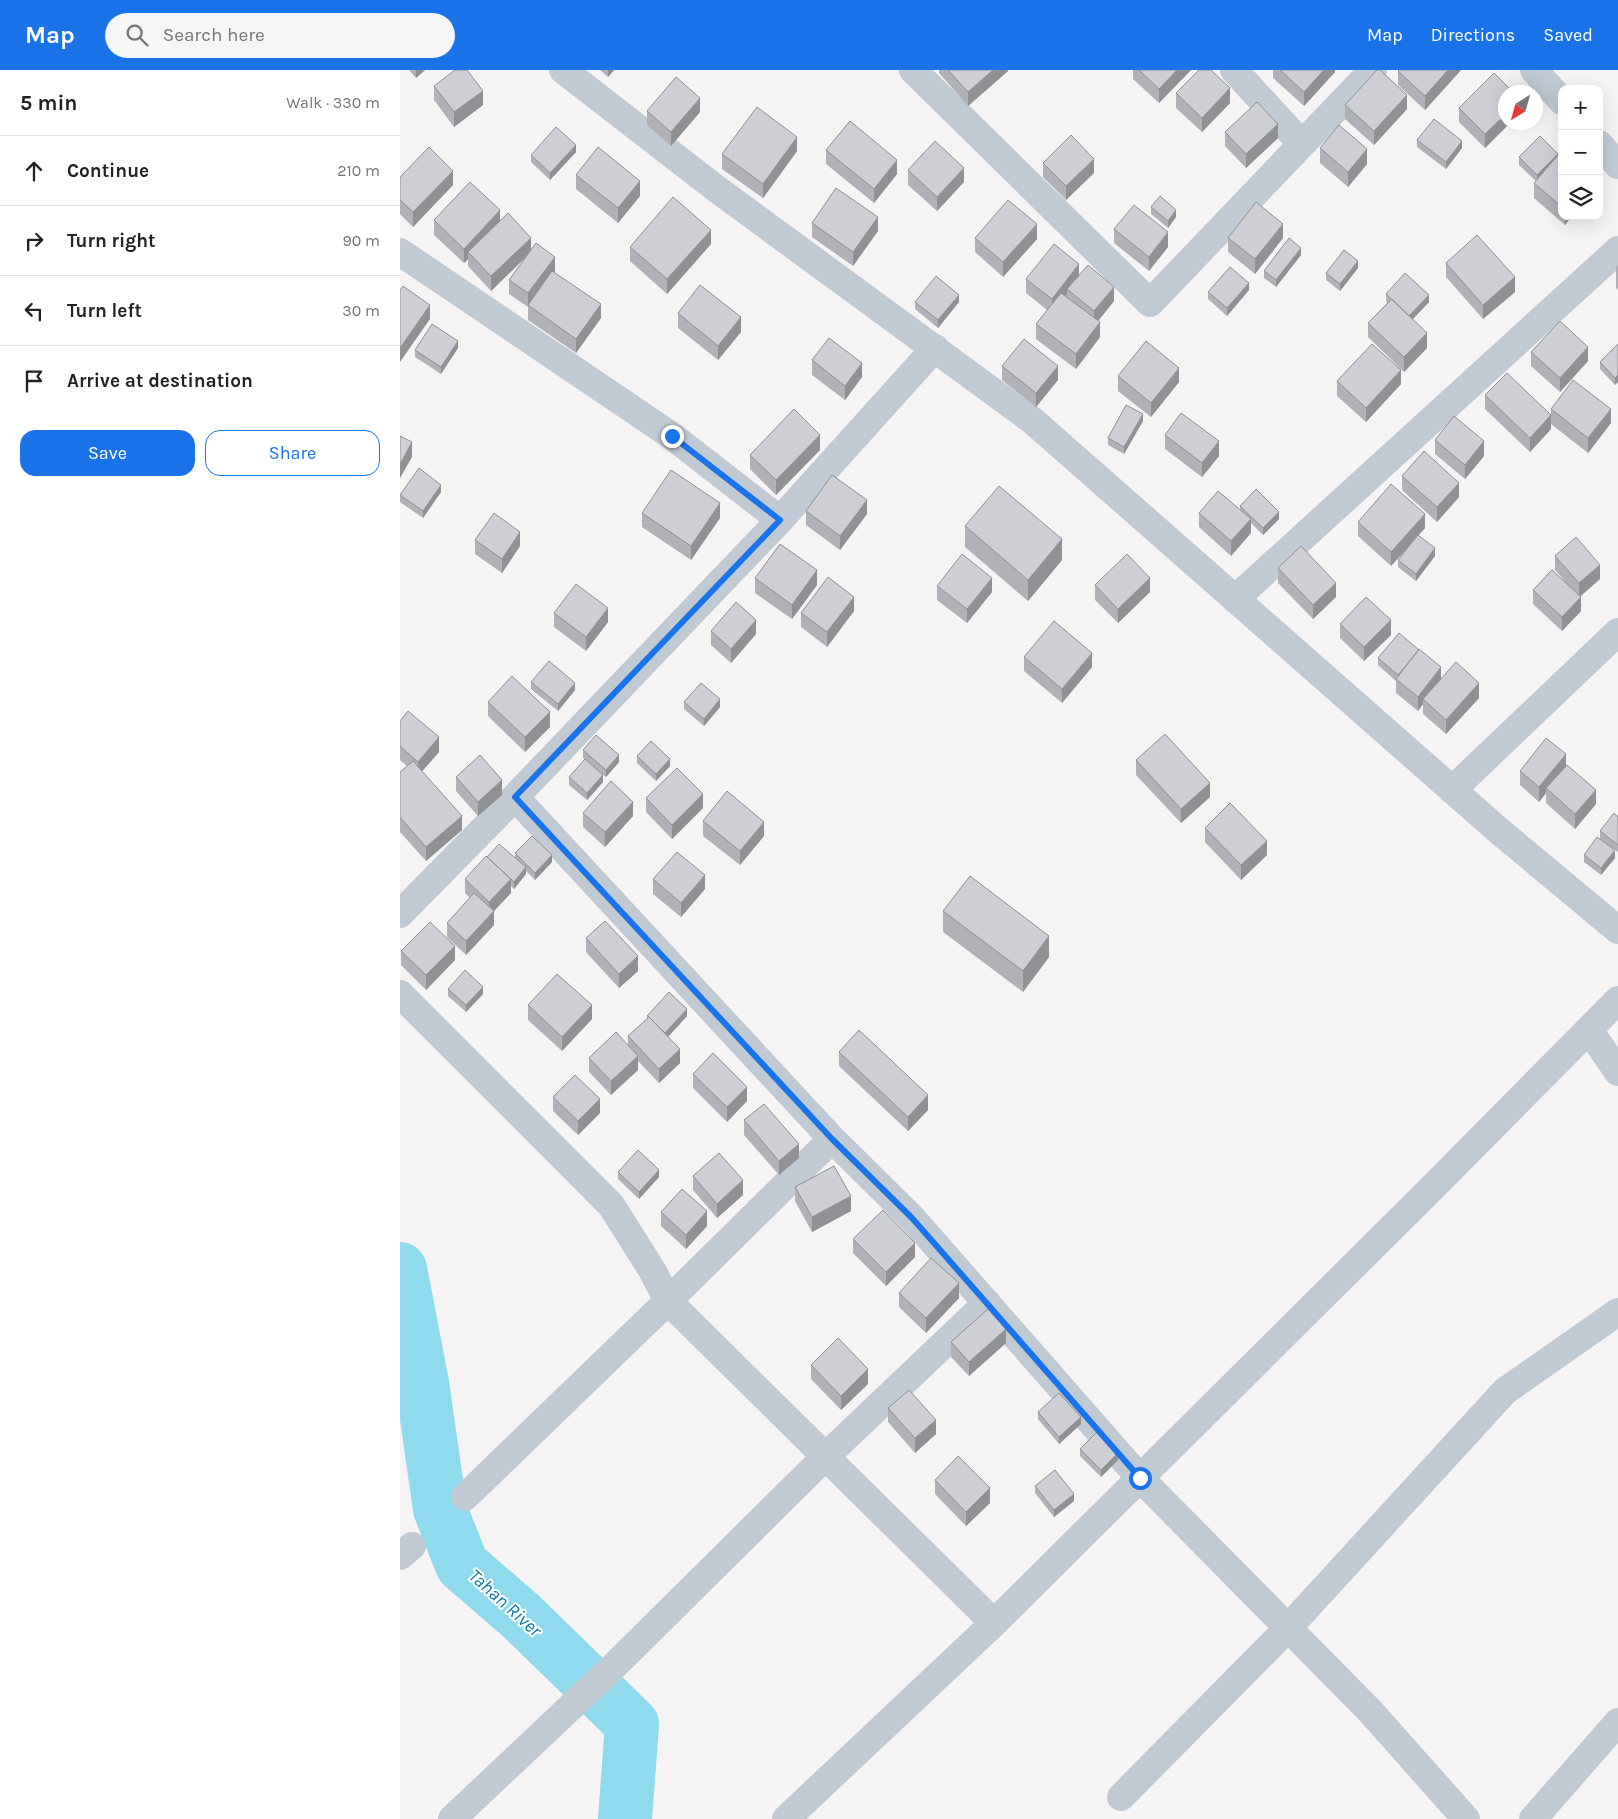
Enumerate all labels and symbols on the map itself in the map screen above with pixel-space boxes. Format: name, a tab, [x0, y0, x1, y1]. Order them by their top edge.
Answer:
north arrow	[1498, 85, 1543, 130]
route end	[661, 425, 684, 448]
route start	[1129, 1467, 1152, 1490]
water label: Tahan River	[464, 1565, 547, 1642]

